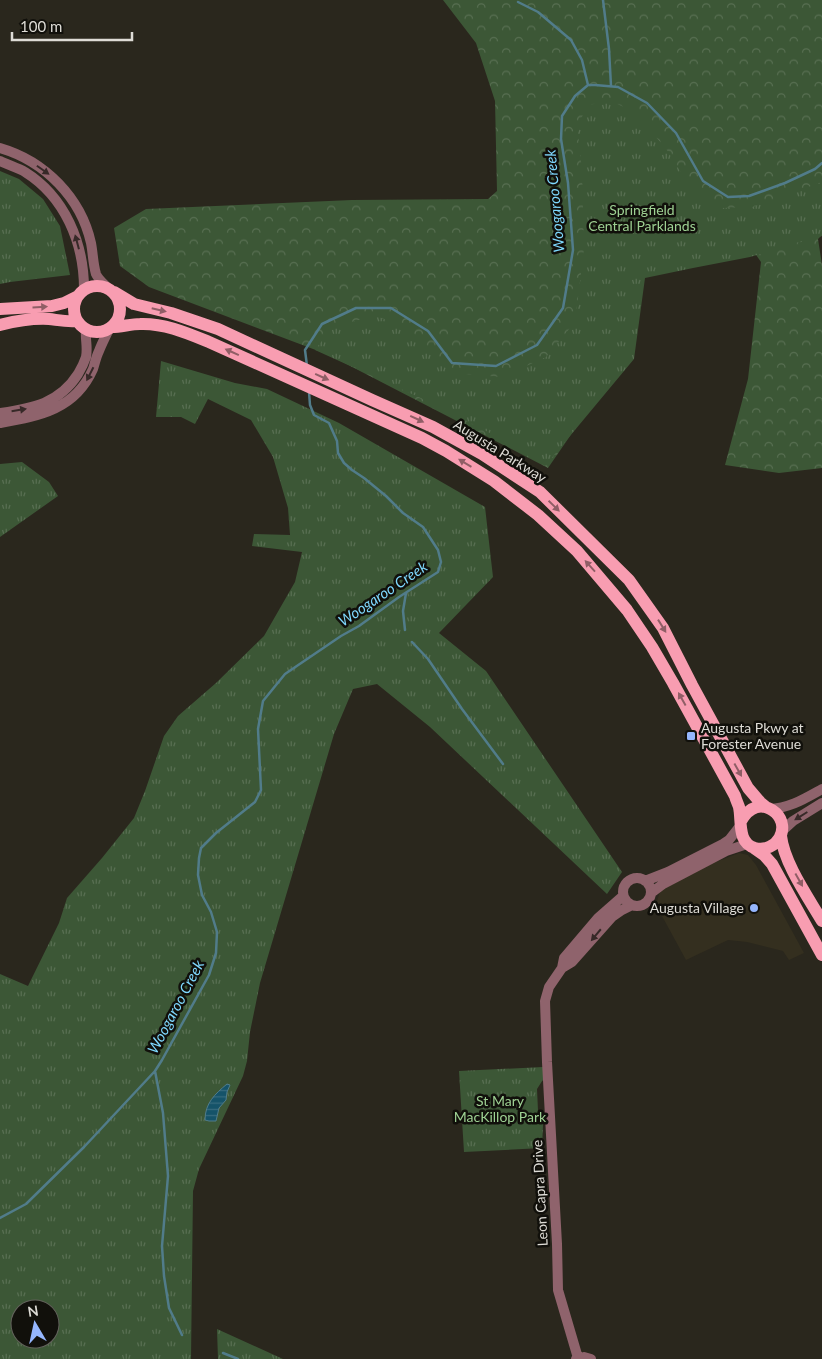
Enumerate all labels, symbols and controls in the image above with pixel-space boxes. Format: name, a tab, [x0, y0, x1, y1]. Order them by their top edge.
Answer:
scale bar	[12, 10, 132, 42]
text: 100 m	[20, 17, 62, 35]
water label: Woogaroo Creek	[540, 148, 567, 253]
one-way arrow	[36, 165, 50, 175]
park label: Springfield Central Parklands	[588, 201, 696, 234]
one-way arrow	[72, 234, 80, 249]
one-way arrow	[32, 303, 48, 311]
one-way arrow	[151, 306, 166, 314]
one-way arrow	[225, 348, 239, 356]
one-way arrow	[86, 367, 94, 381]
one-way arrow	[315, 373, 329, 381]
one-way arrow	[12, 406, 28, 414]
street label: Augusta Parkway	[451, 415, 550, 486]
one-way arrow	[410, 416, 424, 424]
one-way arrow	[459, 458, 472, 467]
one-way arrow	[547, 500, 559, 512]
water label: Woogaroo Creek	[335, 556, 431, 630]
one-way arrow	[584, 560, 596, 572]
one-way arrow	[657, 620, 666, 633]
one-way arrow	[678, 692, 686, 707]
place label: Augusta Pkwy at Forester Avenue	[701, 719, 804, 752]
marker: Augusta Pkwy at Forester Avenue	[685, 730, 697, 742]
one-way arrow	[734, 762, 742, 777]
one-way arrow	[794, 812, 807, 821]
one-way arrow	[794, 873, 803, 886]
place label: Augusta Village	[650, 899, 744, 916]
marker: Augusta Village	[748, 902, 760, 914]
one-way arrow	[590, 928, 601, 941]
water label: Woogaroo Creek	[143, 956, 208, 1056]
park label: St Mary MacKillop Park	[454, 1092, 547, 1125]
street label: Leon Capra Drive	[528, 1139, 551, 1247]
north arrow	[10, 1299, 60, 1349]
text: N	[26, 1301, 40, 1320]

